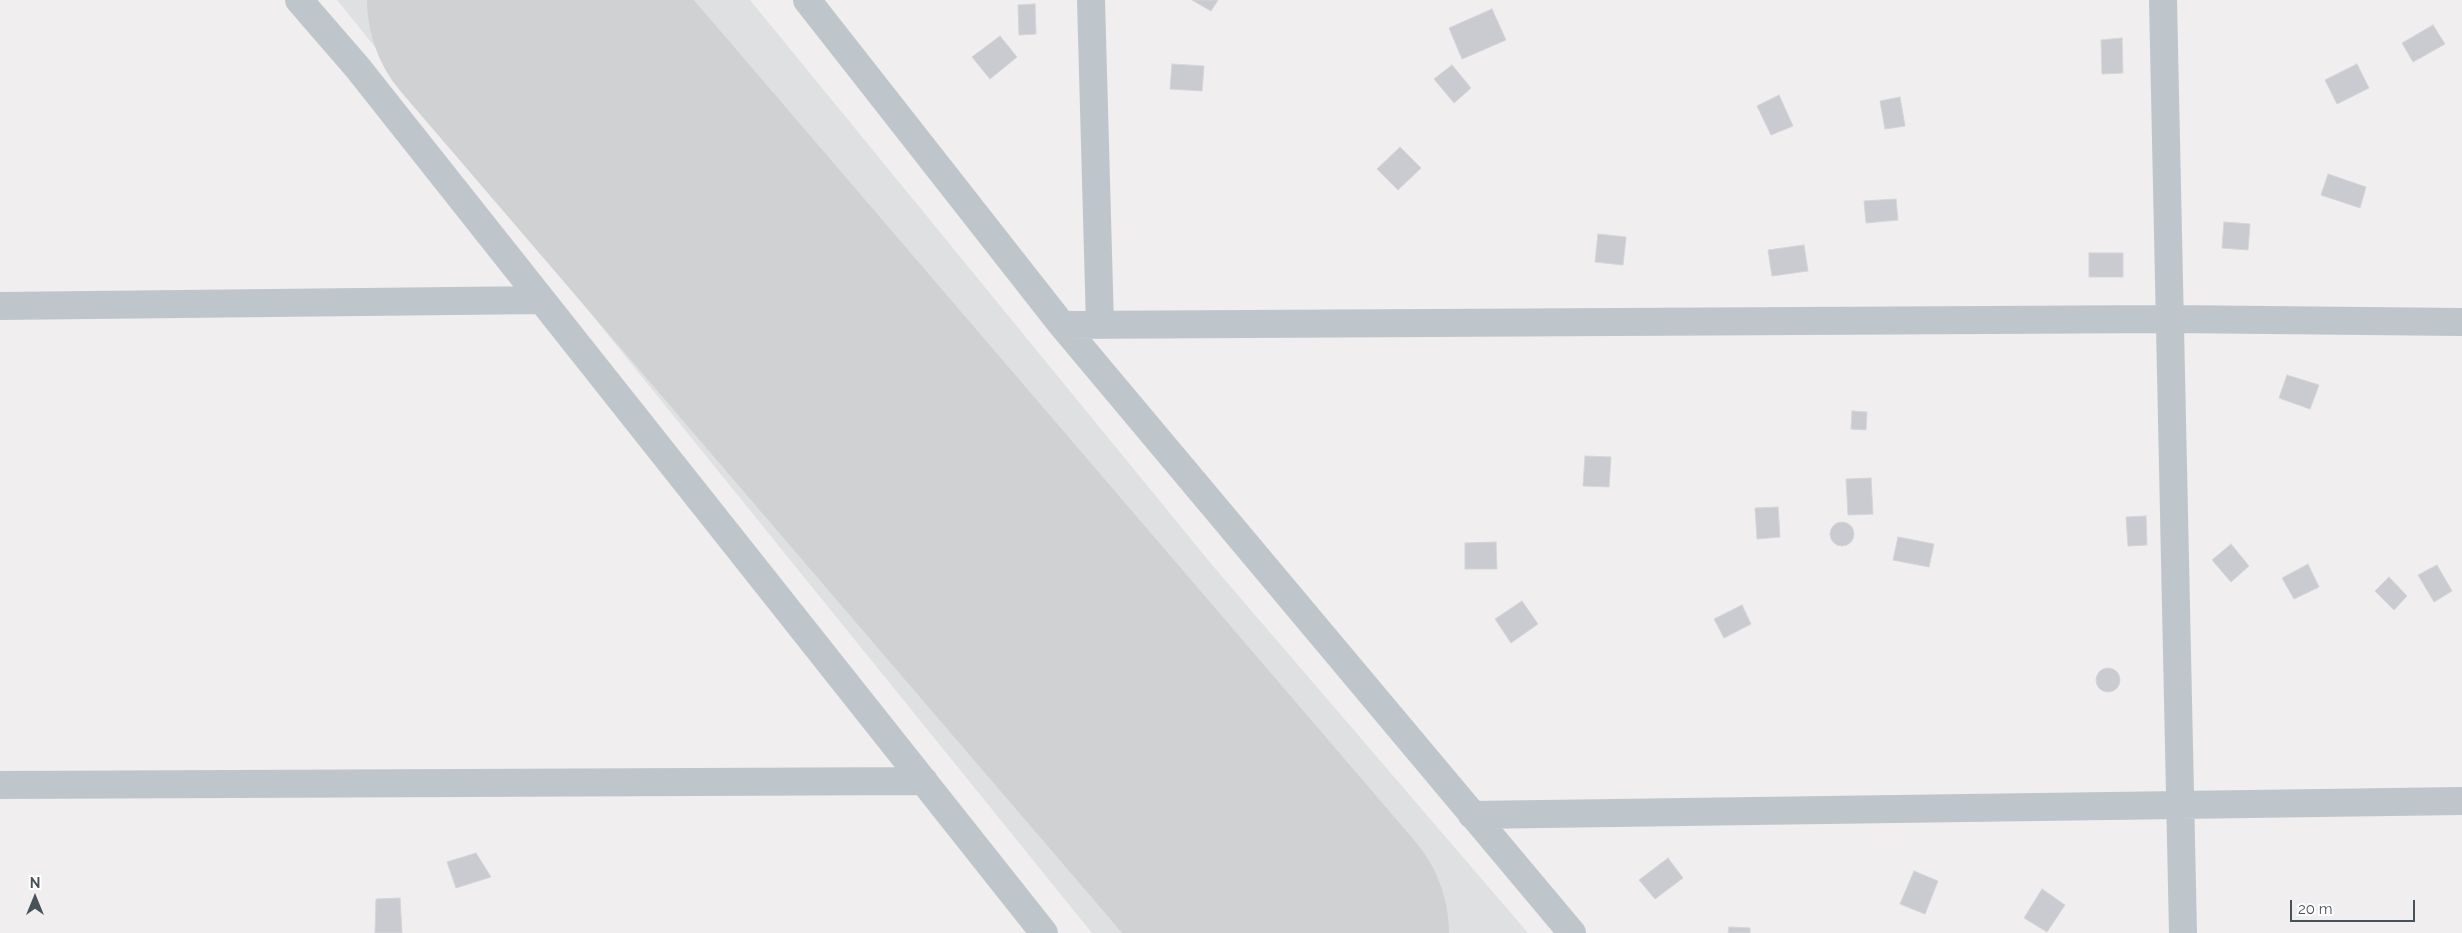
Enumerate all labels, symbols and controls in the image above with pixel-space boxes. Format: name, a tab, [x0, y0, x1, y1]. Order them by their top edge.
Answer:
north arrow	[10, 873, 60, 923]
text: N	[30, 875, 40, 891]
scale bar	[2292, 890, 2417, 922]
text: 20 m	[2298, 900, 2333, 918]

